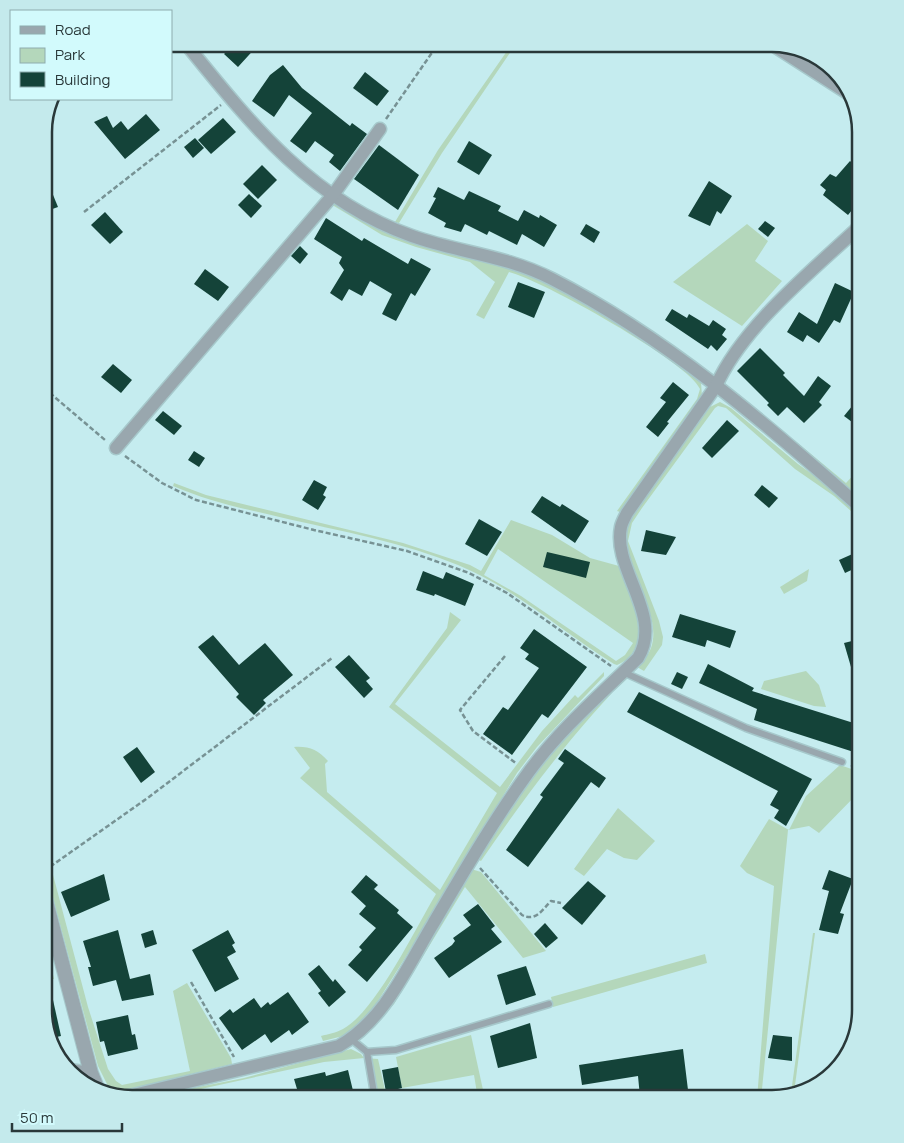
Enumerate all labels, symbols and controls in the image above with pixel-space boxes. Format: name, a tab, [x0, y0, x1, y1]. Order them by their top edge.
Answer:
legend	[10, 10, 172, 100]
text: Road	[55, 19, 91, 40]
text: Park	[55, 44, 85, 65]
text: Building	[55, 69, 110, 90]
scale bar	[12, 1100, 122, 1132]
text: 50 m	[20, 1107, 54, 1128]

